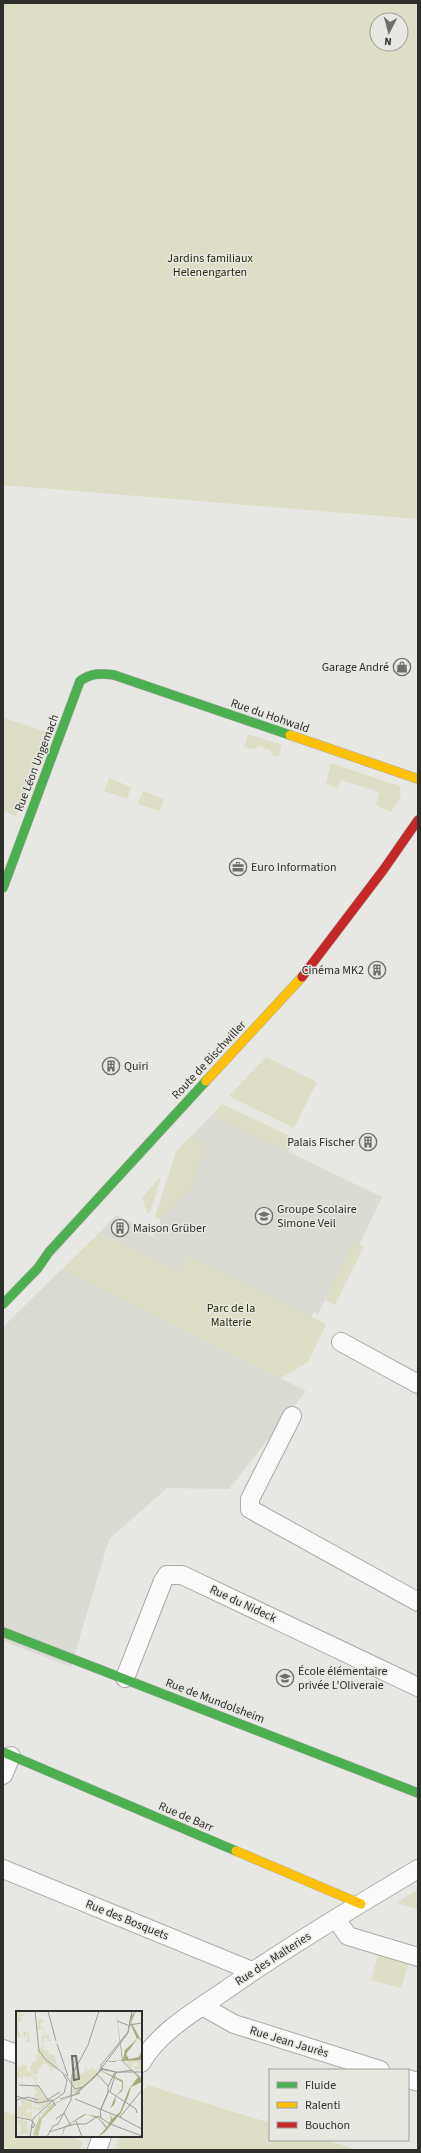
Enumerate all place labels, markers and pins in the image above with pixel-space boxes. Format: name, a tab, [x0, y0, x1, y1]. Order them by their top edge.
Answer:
shop icon: Garage André	[392, 657, 412, 677]
place label: Garage André	[322, 659, 389, 676]
office icon: Euro Information	[228, 857, 248, 877]
place label: Euro Information	[251, 859, 336, 876]
building icon: Cinéma MK2	[367, 960, 387, 980]
place label: Cinéma MK2	[302, 962, 364, 979]
building icon: Quiri	[101, 1056, 121, 1076]
place label: Quiri	[124, 1058, 149, 1075]
building icon: Palais Fischer	[358, 1132, 378, 1152]
place label: Palais Fischer	[287, 1134, 356, 1151]
place label: Groupe Scolaire Simone Veil	[277, 1201, 357, 1232]
school or university icon: Groupe Scolaire Simone Veil	[254, 1206, 274, 1226]
building icon: Maison Grüber	[110, 1218, 130, 1238]
place label: Maison Grüber	[133, 1220, 207, 1237]
place label: École élémentaire privée L'Oliveraie	[298, 1663, 388, 1694]
school or university icon: École élémentaire privée L'Oliveraie	[275, 1668, 295, 1688]

